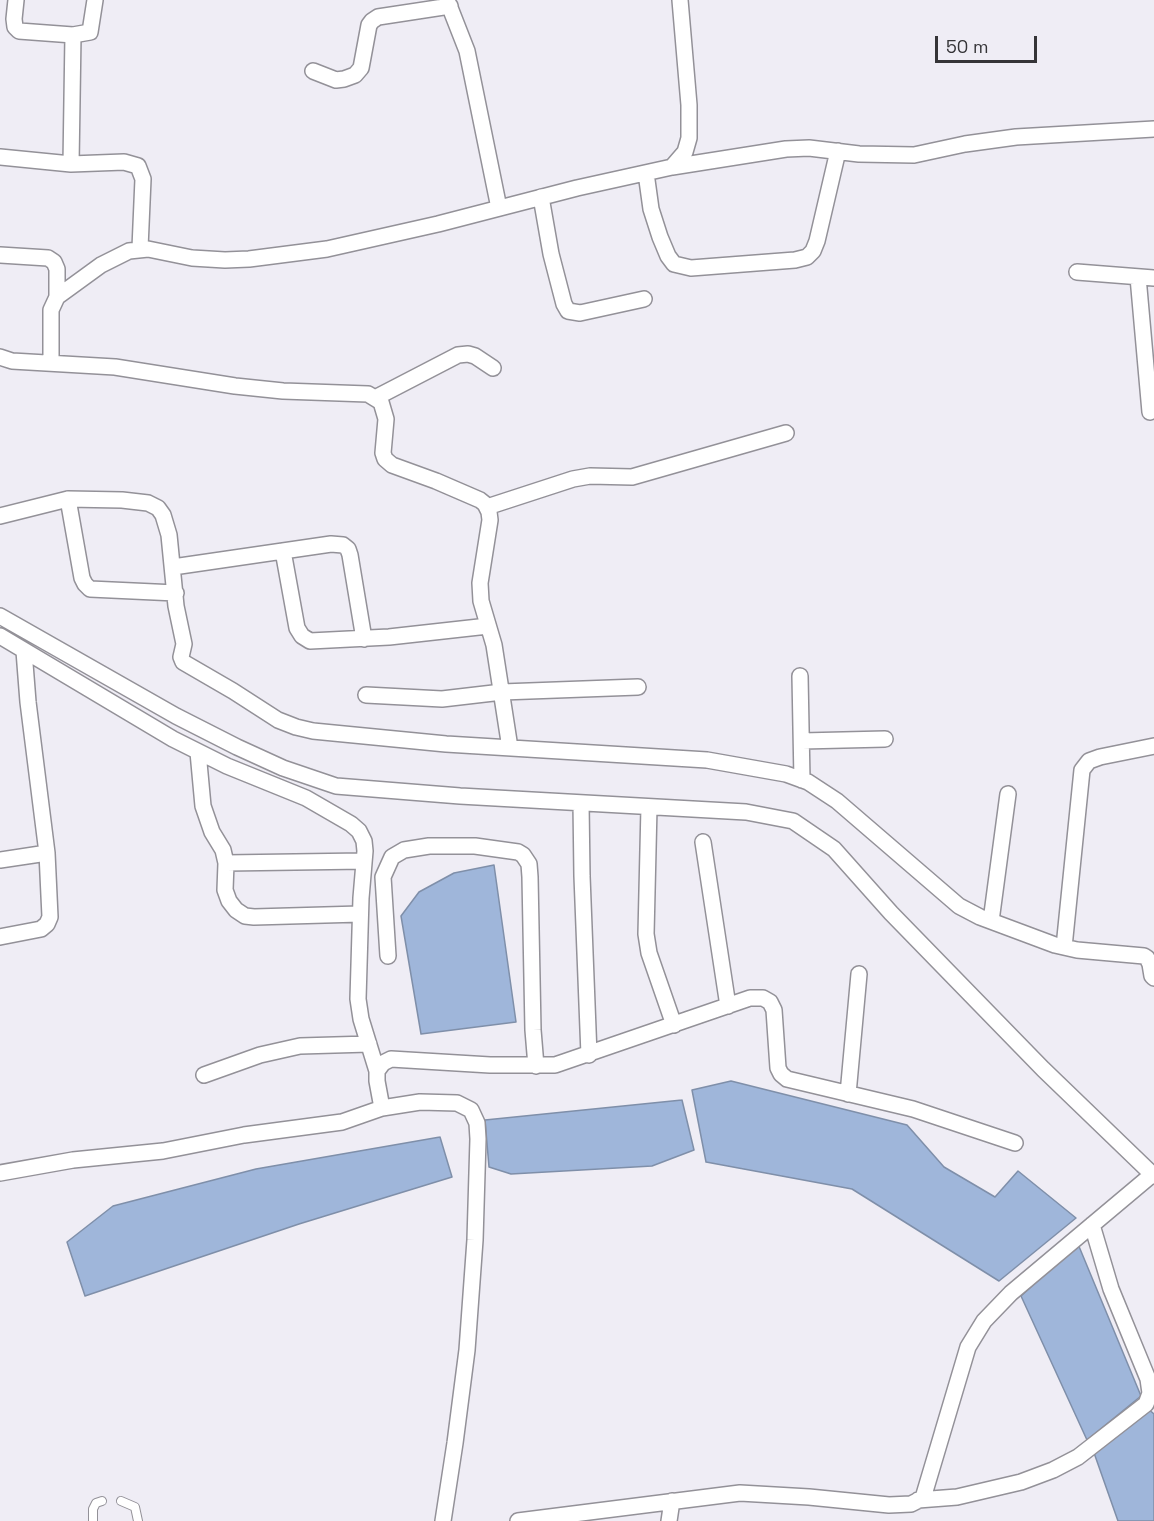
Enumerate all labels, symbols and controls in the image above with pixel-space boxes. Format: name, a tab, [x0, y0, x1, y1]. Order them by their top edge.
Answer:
scale bar	[938, 24, 1040, 62]
text: 50 m	[946, 35, 988, 58]

